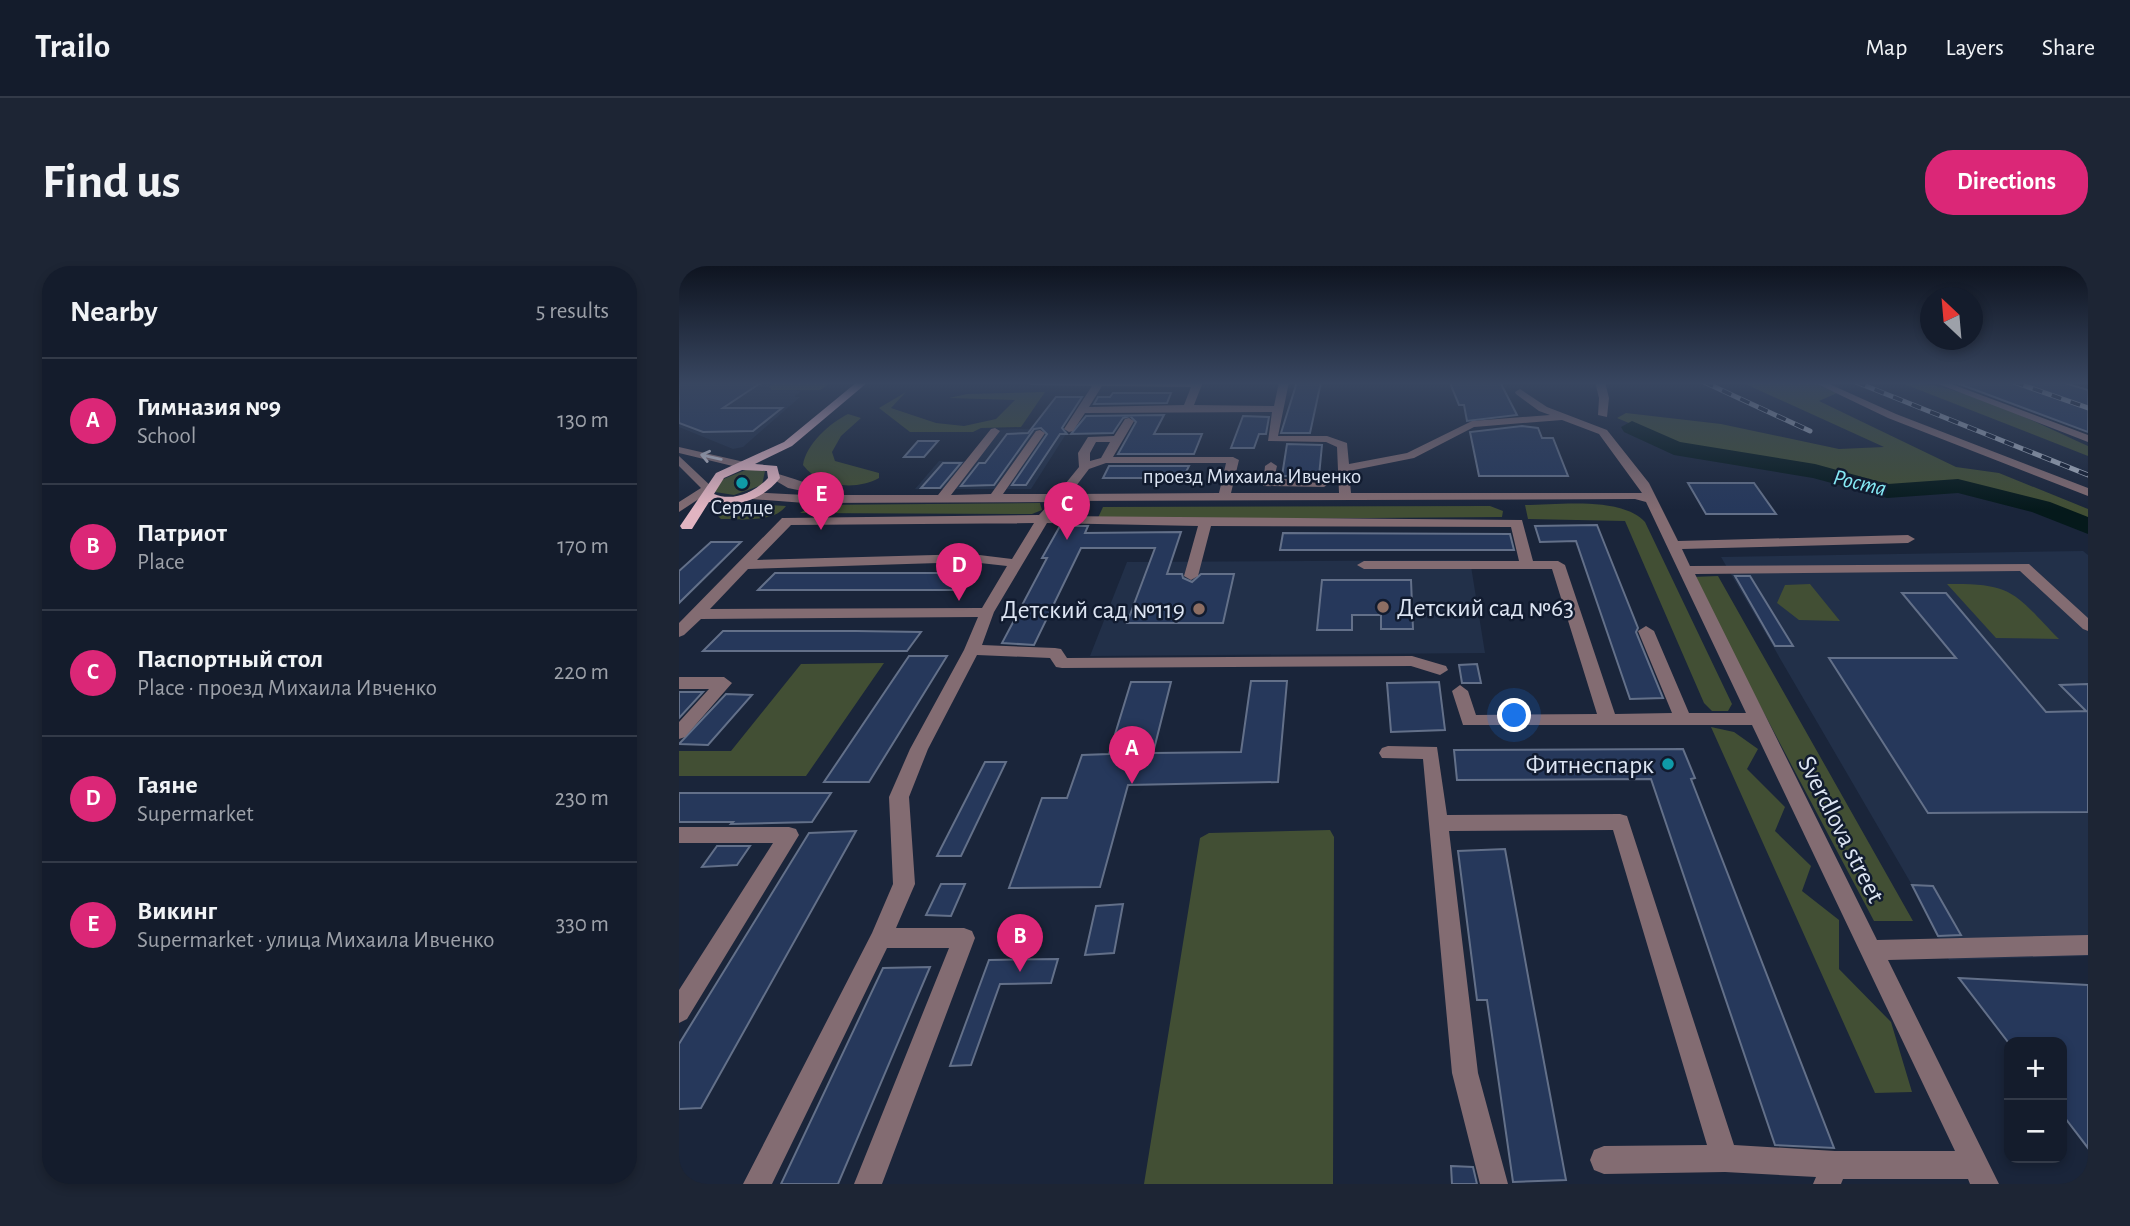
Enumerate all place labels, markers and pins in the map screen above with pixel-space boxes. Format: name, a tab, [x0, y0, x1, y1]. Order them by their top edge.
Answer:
pin: E	[798, 472, 844, 530]
marker: Сердце	[734, 475, 750, 491]
pin: C	[1044, 482, 1090, 540]
place label: Сердце	[711, 497, 773, 518]
pin: D	[936, 543, 982, 601]
place label: Детский сад №63	[1397, 595, 1574, 621]
place label: Детский сад №119	[1001, 597, 1185, 623]
marker: Детский сад №63	[1375, 599, 1391, 615]
marker: Детский сад №119	[1191, 601, 1207, 617]
pin: A	[1109, 726, 1155, 784]
place label: Фитнеспарк	[1525, 752, 1654, 778]
marker: Фитнеспарк	[1660, 756, 1676, 772]
pin: B	[997, 914, 1043, 972]

